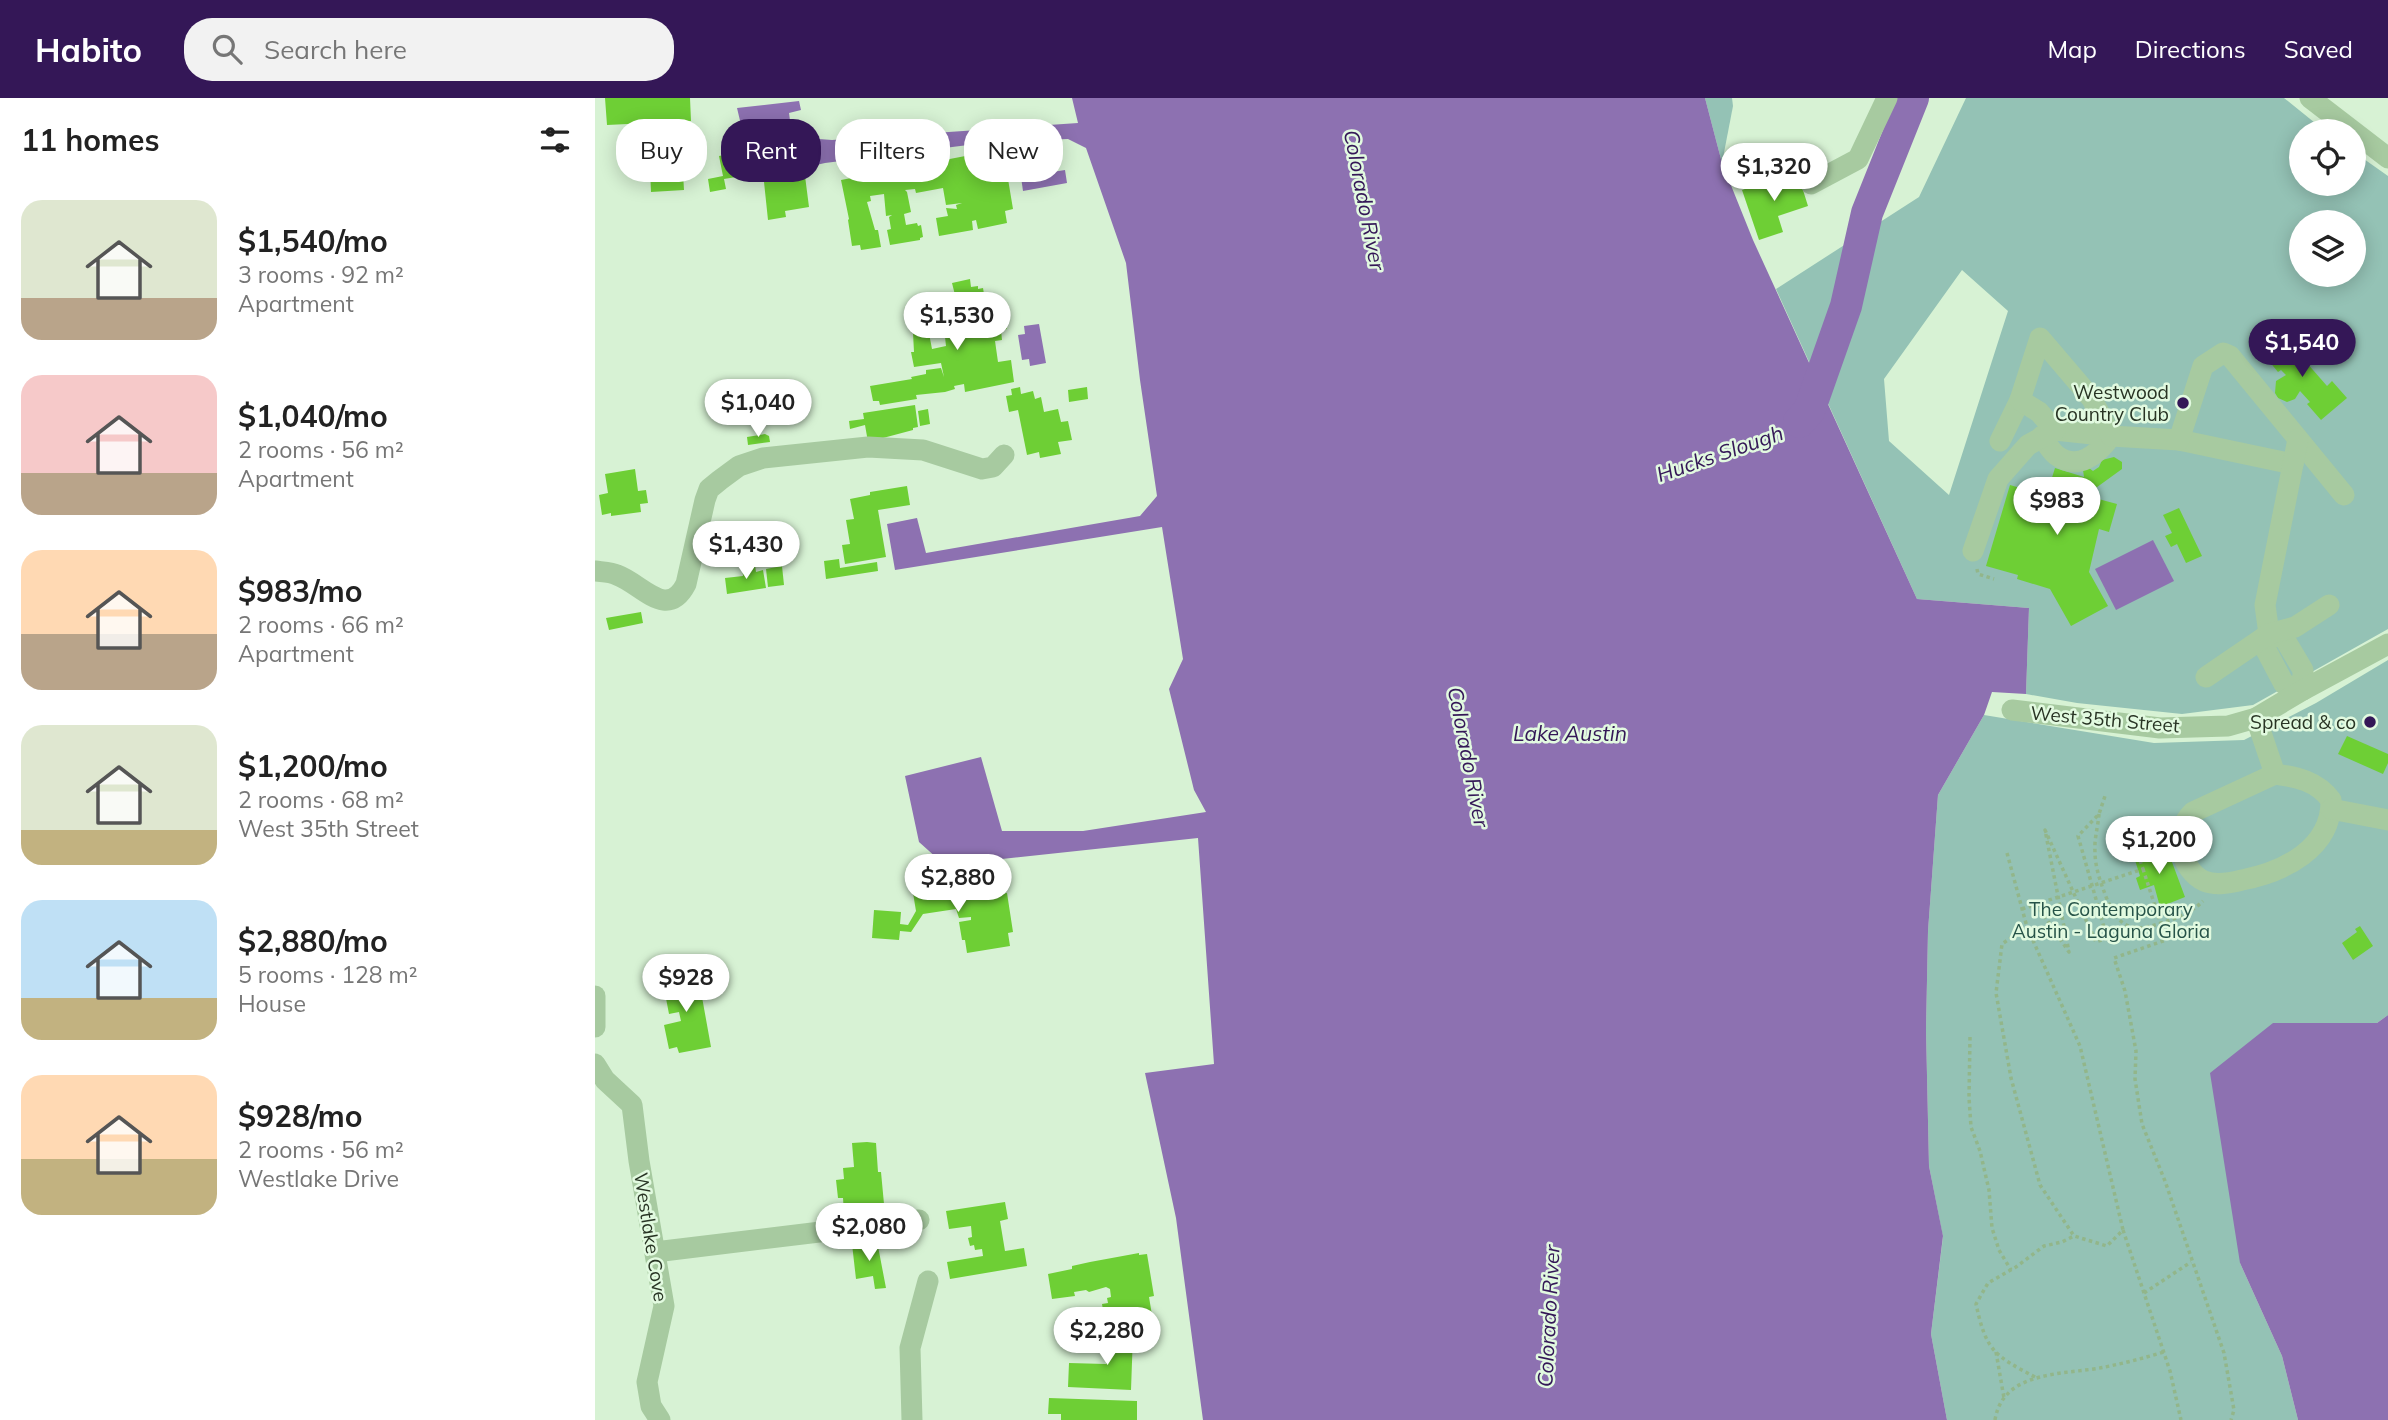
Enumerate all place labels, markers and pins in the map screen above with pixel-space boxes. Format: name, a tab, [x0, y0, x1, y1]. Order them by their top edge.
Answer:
pin: $1,320	[1717, 144, 1831, 203]
pin: $1,530	[900, 292, 1014, 352]
pin: $1,540	[2245, 320, 2359, 379]
pin: $1,040	[701, 380, 815, 439]
place label: Westwood Country Club	[2055, 380, 2169, 426]
marker: Westwood Country Club	[2175, 395, 2191, 411]
pin: $983	[2016, 478, 2098, 537]
pin: $1,430	[689, 522, 803, 581]
place label: Spread & co	[2250, 710, 2356, 734]
marker: Spread & co	[2362, 714, 2378, 730]
pin: $1,200	[2102, 816, 2216, 876]
pin: $2,880	[901, 854, 1015, 914]
pin: $928	[645, 954, 727, 1014]
pin: $2,080	[812, 1204, 926, 1263]
pin: $2,280	[1050, 1308, 1164, 1367]

